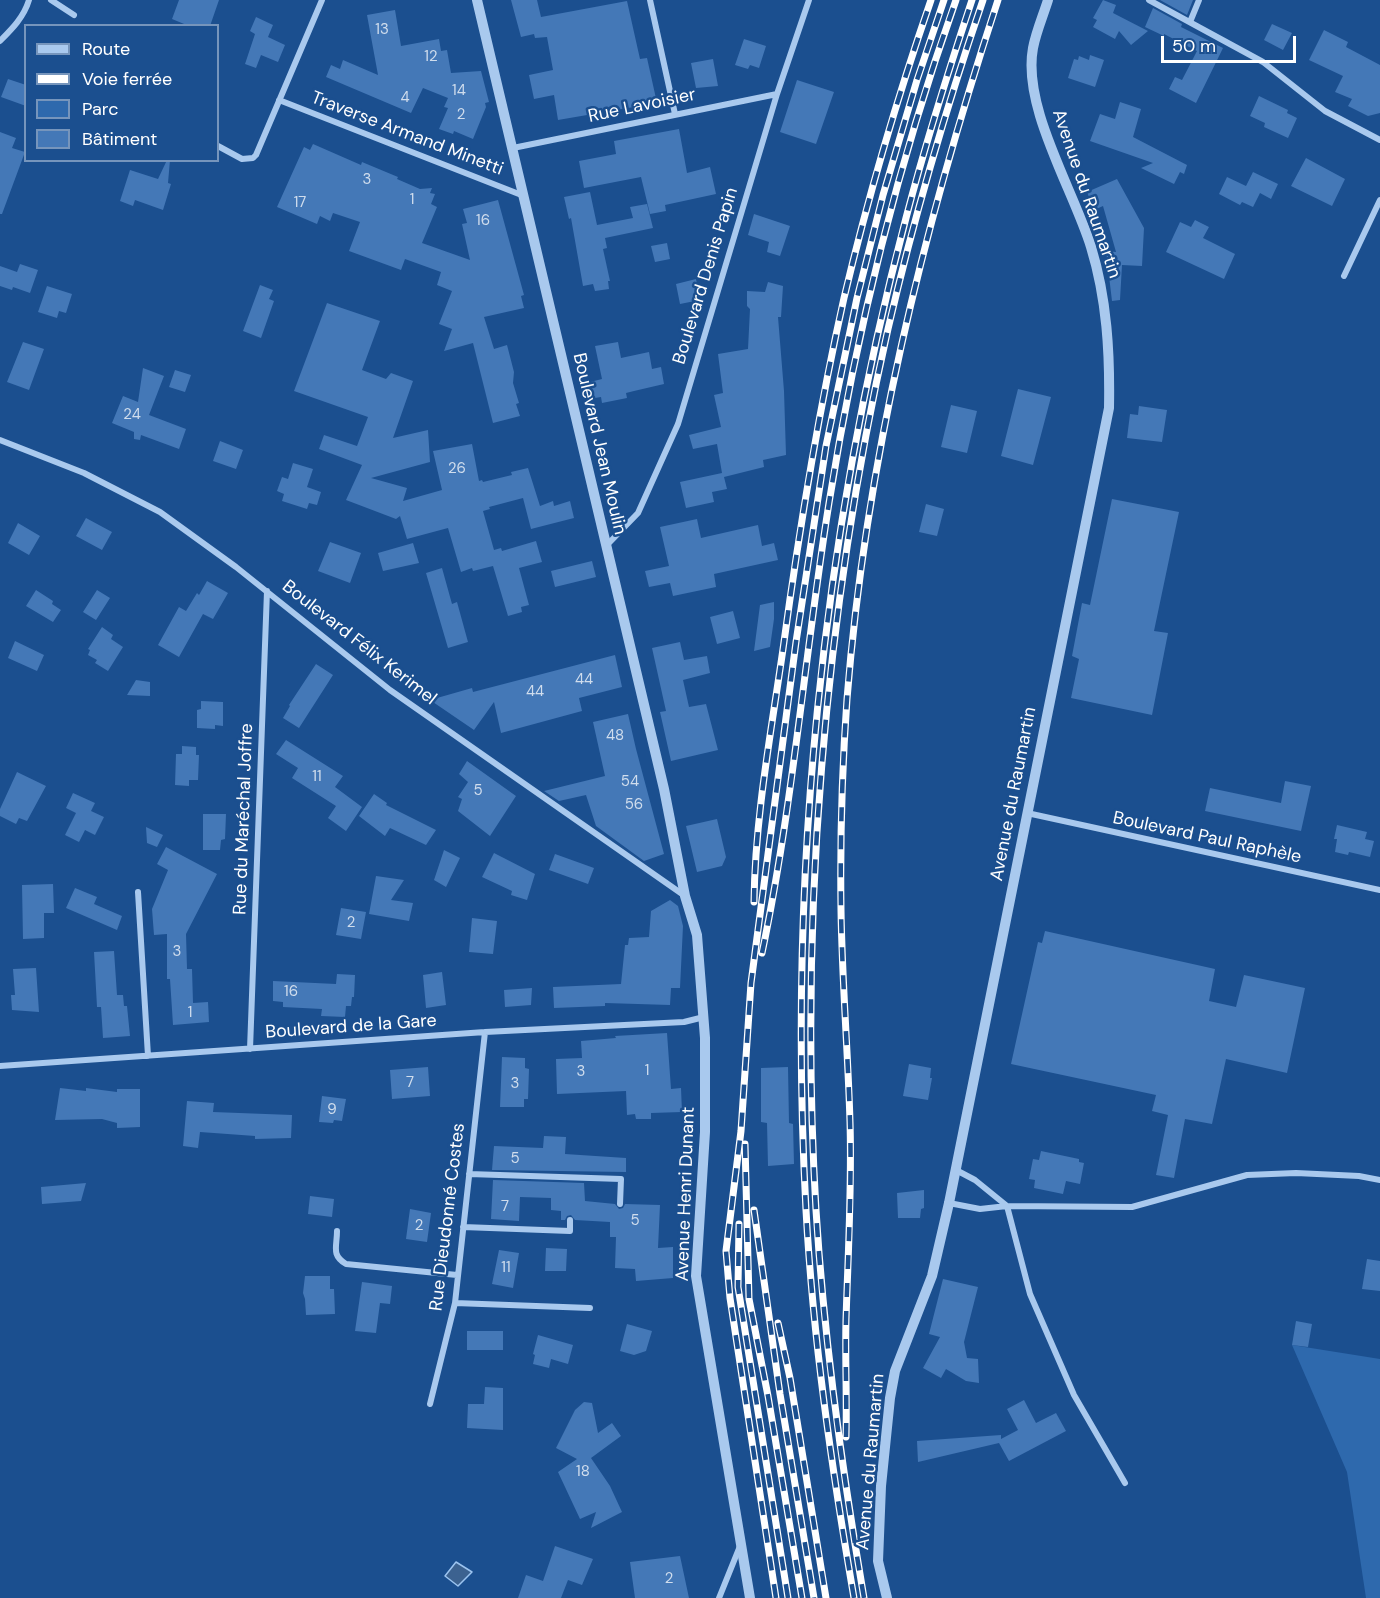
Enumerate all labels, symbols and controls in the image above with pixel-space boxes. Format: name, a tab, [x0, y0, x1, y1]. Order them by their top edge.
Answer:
house number: 13	[375, 21, 389, 39]
legend	[24, 24, 219, 162]
scale bar	[1164, 24, 1299, 62]
text: 50 m	[1172, 34, 1216, 58]
text: Route	[82, 37, 130, 61]
house number: 12	[424, 48, 438, 66]
text: Voie ferrée	[82, 67, 172, 91]
house number: 14	[452, 82, 466, 100]
street label: Rue Lavoisier	[586, 84, 698, 128]
street label: Traverse Armand Minetti	[308, 87, 506, 181]
house number: 4	[400, 89, 410, 107]
text: Parc	[82, 97, 118, 121]
house number: 2	[457, 106, 465, 124]
street label: Avenue du Raumartin	[1047, 107, 1125, 281]
text: Bâtiment	[82, 127, 157, 151]
house number: 3	[363, 171, 371, 189]
street label: Boulevard Denis Papin	[669, 185, 743, 367]
house number: 1	[410, 191, 414, 209]
house number: 17	[294, 194, 306, 212]
house number: 16	[476, 212, 490, 230]
street label: Boulevard Jean Moulin	[568, 351, 630, 537]
house number: 24	[123, 406, 141, 424]
house number: 26	[448, 460, 466, 478]
street label: Boulevard Félix Kerimel	[278, 576, 440, 710]
house number: 44	[575, 671, 593, 689]
house number: 44	[526, 683, 544, 701]
street label: Avenue du Raumartin	[987, 705, 1041, 883]
street label: Rue du Maréchal Joffre	[230, 723, 258, 915]
house number: 48	[606, 727, 624, 745]
house number: 11	[312, 768, 322, 786]
house number: 54	[621, 773, 639, 791]
house number: 5	[473, 782, 483, 800]
house number: 56	[625, 796, 643, 814]
street label: Boulevard Paul Raphèle	[1111, 807, 1303, 869]
house number: 2	[347, 914, 355, 932]
house number: 3	[173, 943, 181, 961]
house number: 16	[284, 983, 298, 1001]
house number: 1	[188, 1004, 192, 1022]
street label: Boulevard de la Gare	[265, 1010, 437, 1044]
house number: 1	[645, 1062, 649, 1080]
house number: 3	[577, 1063, 585, 1081]
house number: 7	[406, 1074, 414, 1092]
house number: 3	[511, 1075, 519, 1093]
house number: 9	[327, 1101, 337, 1119]
street label: Avenue Henri Dunant	[672, 1106, 700, 1282]
street label: Rue Dieudonné Costes	[426, 1122, 470, 1312]
house number: 5	[510, 1150, 520, 1168]
house number: 7	[501, 1198, 509, 1216]
house number: 5	[630, 1212, 640, 1230]
house number: 2	[415, 1217, 423, 1235]
house number: 11	[501, 1259, 511, 1277]
street label: Avenue du Raumartin	[853, 1373, 889, 1551]
house number: 18	[576, 1463, 590, 1481]
house number: 2	[665, 1570, 673, 1588]

